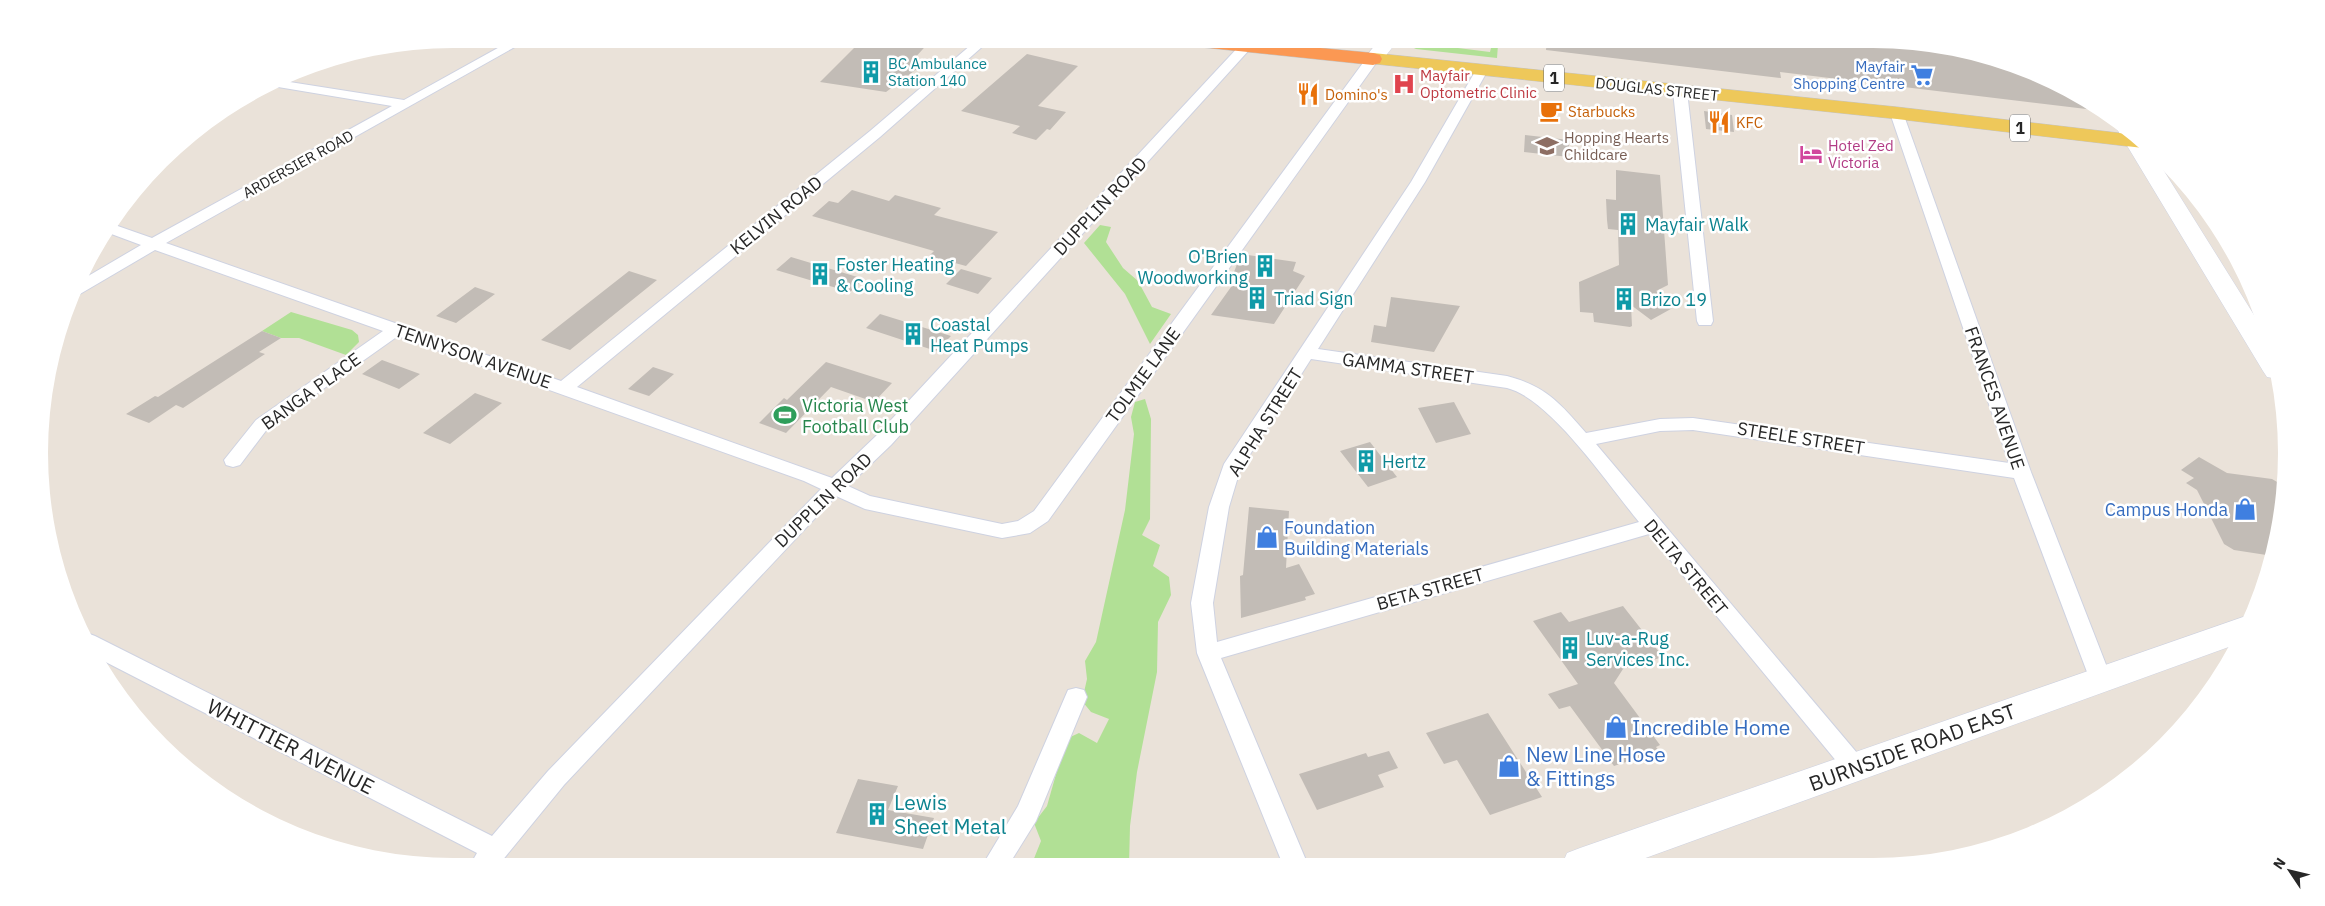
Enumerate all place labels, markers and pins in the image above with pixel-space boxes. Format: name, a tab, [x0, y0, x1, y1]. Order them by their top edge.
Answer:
place label: BC Ambulance Station 140	[888, 54, 987, 90]
place label: Mayfair Shopping Centre	[1793, 57, 1905, 93]
building icon: BC Ambulance Station 140	[858, 59, 884, 85]
supermarket icon: Mayfair Shopping Centre	[1909, 62, 1935, 88]
place label: Mayfair Optometric Clinic	[1420, 66, 1537, 102]
hospital icon: Mayfair Optometric Clinic	[1391, 71, 1417, 97]
restaurant icon: Domino's	[1295, 81, 1321, 107]
place label: Domino's	[1325, 85, 1388, 104]
cafe icon: Starbucks	[1538, 98, 1564, 124]
place label: Starbucks	[1568, 102, 1635, 121]
restaurant icon: KFC	[1706, 109, 1732, 135]
place label: KFC	[1736, 113, 1763, 132]
place label: Hopping Hearts Childcare	[1564, 128, 1669, 164]
school or university icon: Hopping Hearts Childcare	[1534, 133, 1560, 159]
place label: Hotel Zed Victoria	[1828, 136, 1894, 172]
hotel icon: Hotel Zed Victoria	[1798, 141, 1824, 167]
building icon: Mayfair Walk	[1615, 211, 1641, 237]
place label: Mayfair Walk	[1645, 213, 1749, 236]
place label: O'Brien Woodworking	[1137, 245, 1248, 289]
place label: Foster Heating & Cooling	[836, 253, 955, 297]
building icon: O'Brien Woodworking	[1252, 253, 1278, 279]
building icon: Foster Heating & Cooling	[807, 261, 833, 287]
building icon: Triad Sign	[1244, 285, 1270, 311]
building icon: Brizo 19	[1611, 286, 1637, 312]
place label: Triad Sign	[1274, 287, 1354, 310]
place label: Brizo 19	[1640, 288, 1707, 311]
place label: Coastal Heat Pumps	[930, 313, 1029, 357]
building icon: Coastal Heat Pumps	[900, 321, 926, 347]
place label: Victoria West Football Club	[802, 394, 909, 438]
sports icon: Victoria West Football Club	[772, 402, 798, 428]
building icon: Hertz	[1353, 448, 1379, 474]
place label: Hertz	[1382, 450, 1426, 473]
shop icon: Campus Honda	[2232, 496, 2258, 522]
place label: Campus Honda	[2105, 498, 2228, 521]
place label: Foundation Building Materials	[1284, 516, 1429, 560]
shop icon: Foundation Building Materials	[1254, 524, 1280, 550]
place label: Luv-a-Rug Services Inc.	[1586, 627, 1690, 671]
building icon: Luv-a-Rug Services Inc.	[1557, 635, 1583, 661]
place label: Incredible Home	[1632, 713, 1790, 741]
shop icon: Incredible Home	[1603, 714, 1629, 740]
place label: New Line Hose & Fittings	[1526, 740, 1666, 792]
shop icon: New Line Hose & Fittings	[1496, 753, 1522, 779]
place label: Lewis Sheet Metal	[894, 788, 1007, 840]
building icon: Lewis Sheet Metal	[864, 801, 890, 827]

